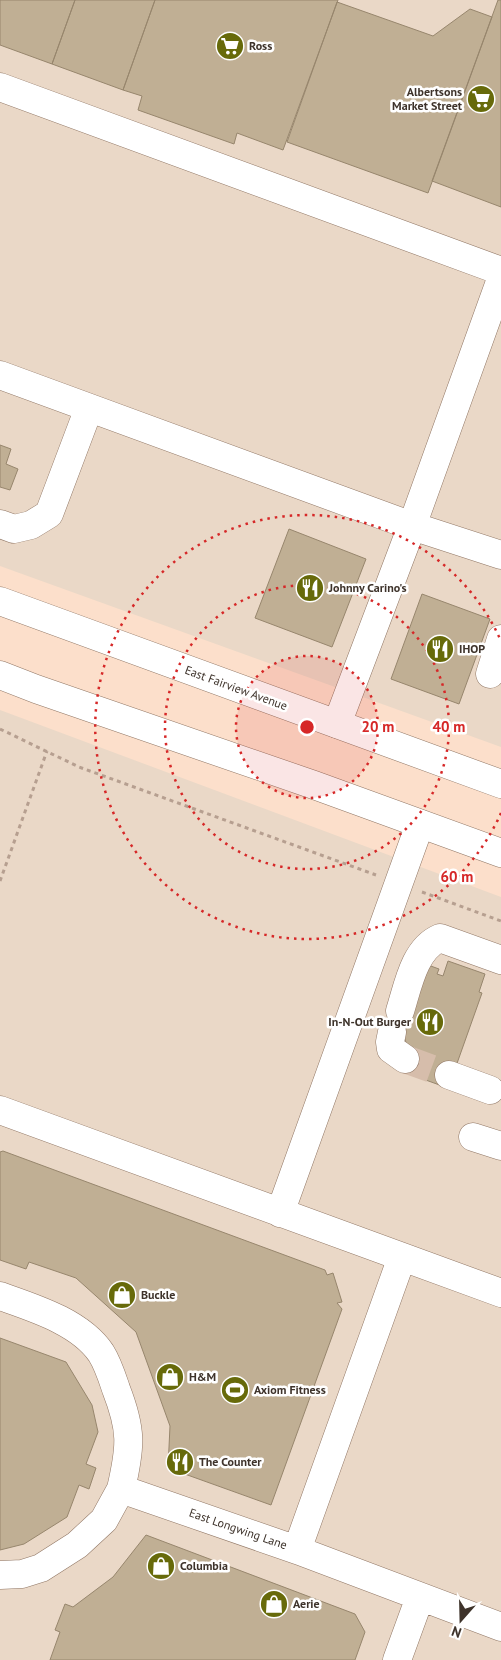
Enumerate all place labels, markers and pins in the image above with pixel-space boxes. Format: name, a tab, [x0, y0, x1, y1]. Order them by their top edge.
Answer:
supermarket icon: Ross	[215, 31, 245, 61]
place label: Ross	[249, 38, 272, 53]
place label: Albertsons Market Street	[392, 84, 463, 113]
supermarket icon: Albertsons Market Street	[466, 84, 496, 114]
restaurant icon: Johnny Carino's	[295, 573, 325, 603]
place label: Johnny Carino's	[328, 580, 407, 595]
restaurant icon: IHOP	[425, 634, 455, 664]
place label: IHOP	[459, 641, 485, 656]
centre of rings	[298, 718, 316, 736]
restaurant icon: In-N-Out Burger	[415, 1007, 445, 1037]
place label: In-N-Out Burger	[328, 1014, 412, 1029]
shop icon: Buckle	[107, 1280, 137, 1310]
place label: Buckle	[141, 1287, 175, 1302]
shop icon: H&M	[155, 1362, 185, 1392]
place label: H&M	[189, 1369, 216, 1384]
sports icon: Axiom Fitness	[220, 1375, 250, 1405]
place label: Axiom Fitness	[254, 1382, 326, 1397]
restaurant icon: The Counter	[165, 1447, 195, 1477]
place label: The Counter	[199, 1454, 262, 1469]
shop icon: Columbia	[146, 1551, 176, 1581]
place label: Columbia	[180, 1558, 228, 1573]
shop icon: Aerie	[259, 1589, 289, 1619]
place label: Aerie	[293, 1596, 320, 1611]

